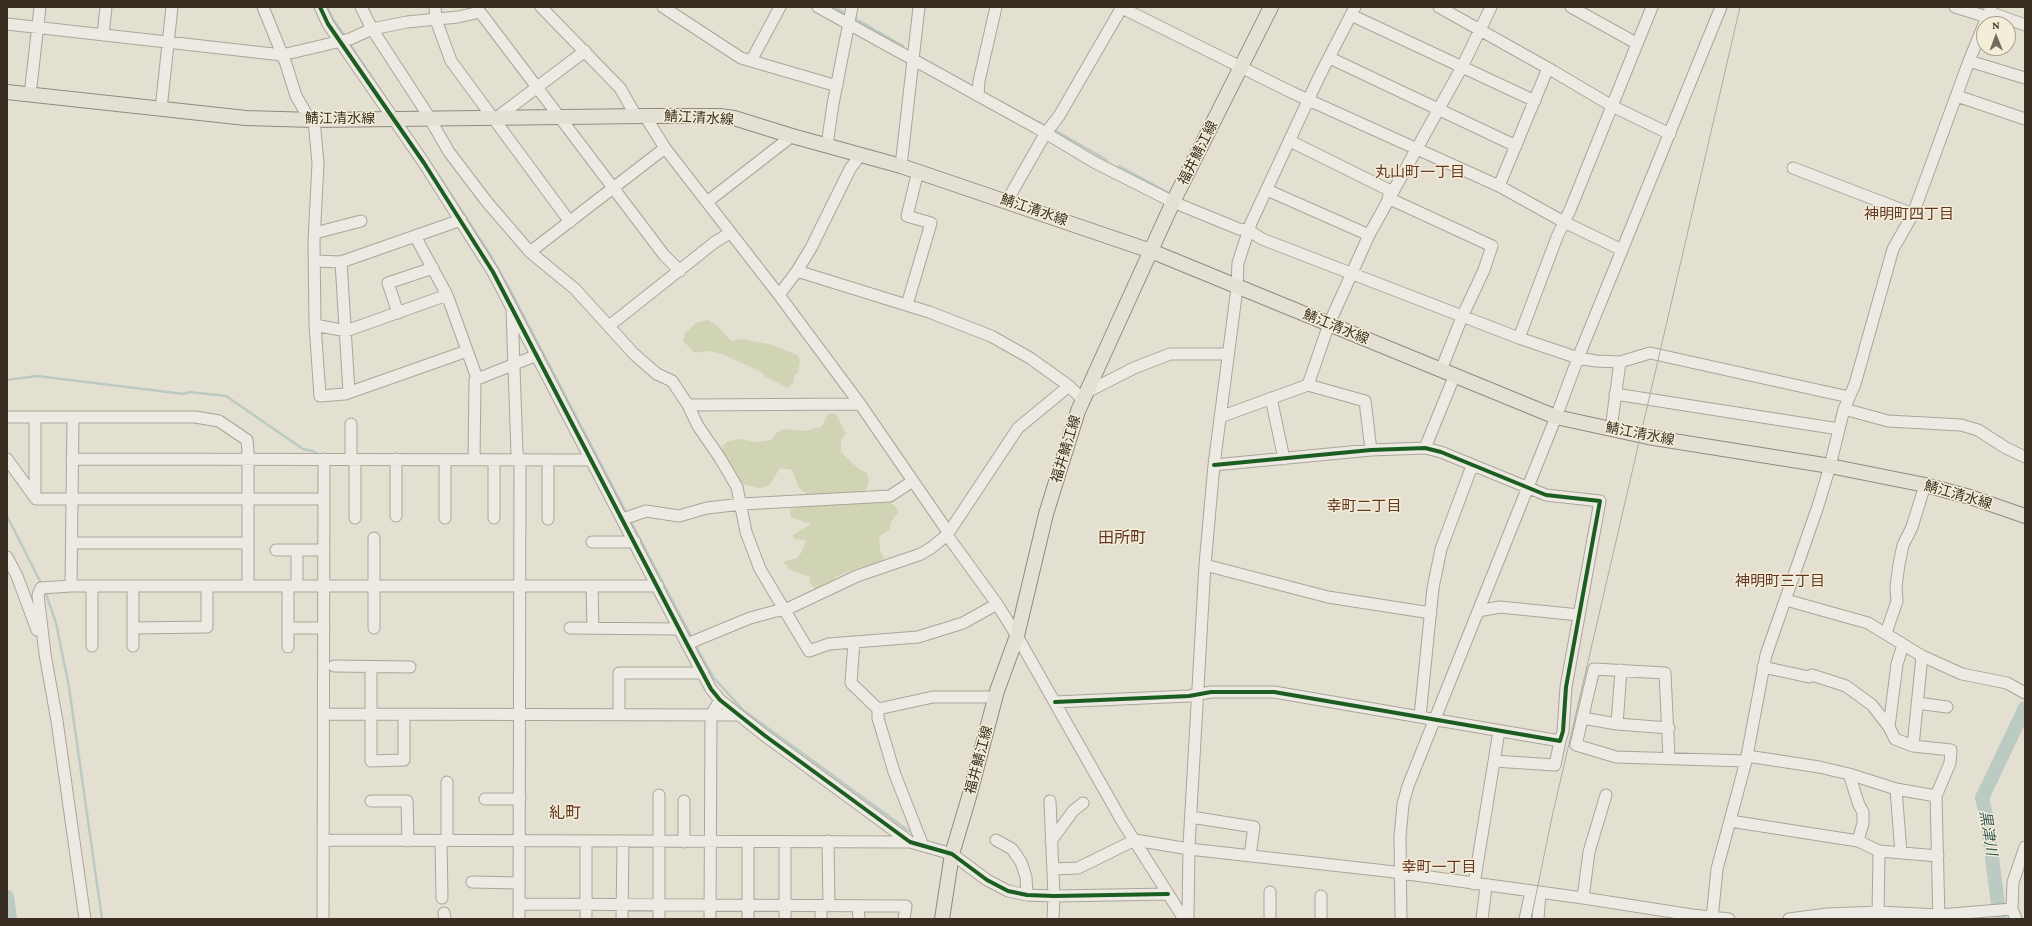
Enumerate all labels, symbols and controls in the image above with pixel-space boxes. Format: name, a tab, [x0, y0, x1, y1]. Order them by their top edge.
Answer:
north arrow	[1976, 16, 2016, 56]
text: N	[1992, 19, 2000, 31]
street label: 鯖江清水線	[664, 108, 734, 128]
street label: 鯖江清水線	[305, 111, 375, 127]
street label: 福井鯖江線	[1175, 118, 1221, 188]
district label: 丸山町一丁目	[1375, 163, 1465, 181]
street label: 鯖江清水線	[998, 191, 1070, 229]
district label: 神明町四丁目	[1864, 205, 1954, 223]
street label: 鯖江清水線	[1300, 306, 1372, 348]
street label: 福井鯖江線	[1048, 413, 1084, 485]
street label: 鯖江清水線	[1604, 419, 1676, 449]
street label: 鯖江清水線	[1922, 477, 1994, 513]
district label: 幸町二丁目	[1327, 497, 1401, 515]
district label: 田所町	[1098, 528, 1146, 548]
district label: 神明町三丁目	[1735, 572, 1825, 590]
street label: 福井鯖江線	[962, 724, 996, 796]
district label: 糺町	[549, 803, 581, 823]
water label: 黒津川	[1976, 809, 2000, 857]
district label: 幸町一丁目	[1402, 858, 1476, 876]

